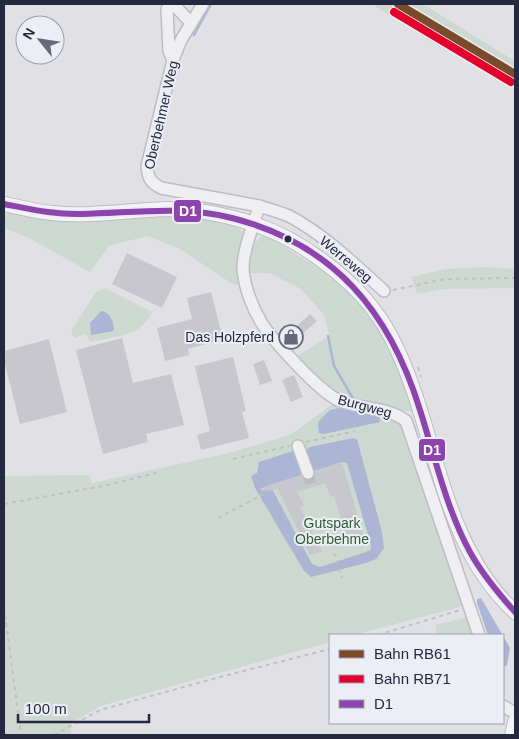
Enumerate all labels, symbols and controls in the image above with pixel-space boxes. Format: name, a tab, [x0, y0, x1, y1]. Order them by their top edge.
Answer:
north arrow	[15, 15, 65, 65]
text: N	[19, 25, 38, 42]
street label: Oberbehmer Weg	[141, 59, 181, 171]
line badge: D1	[173, 199, 202, 223]
text: D1	[179, 203, 197, 219]
street label: Werreweg	[317, 232, 375, 286]
unlabelled marker	[283, 234, 293, 244]
shop icon: Das Holzpferd	[278, 324, 304, 350]
place label: Das Holzpferd	[185, 329, 274, 345]
street label: Burgweg	[336, 391, 394, 421]
line badge: D1	[418, 438, 446, 462]
text: D1	[423, 442, 441, 458]
park label: Gutspark Oberbehme	[295, 515, 369, 547]
legend	[329, 634, 504, 724]
text: Bahn RB61	[374, 645, 451, 662]
text: Bahn RB71	[374, 670, 451, 687]
scale bar	[18, 692, 149, 724]
text: D1	[374, 695, 393, 712]
text: 100 m	[25, 700, 67, 717]

